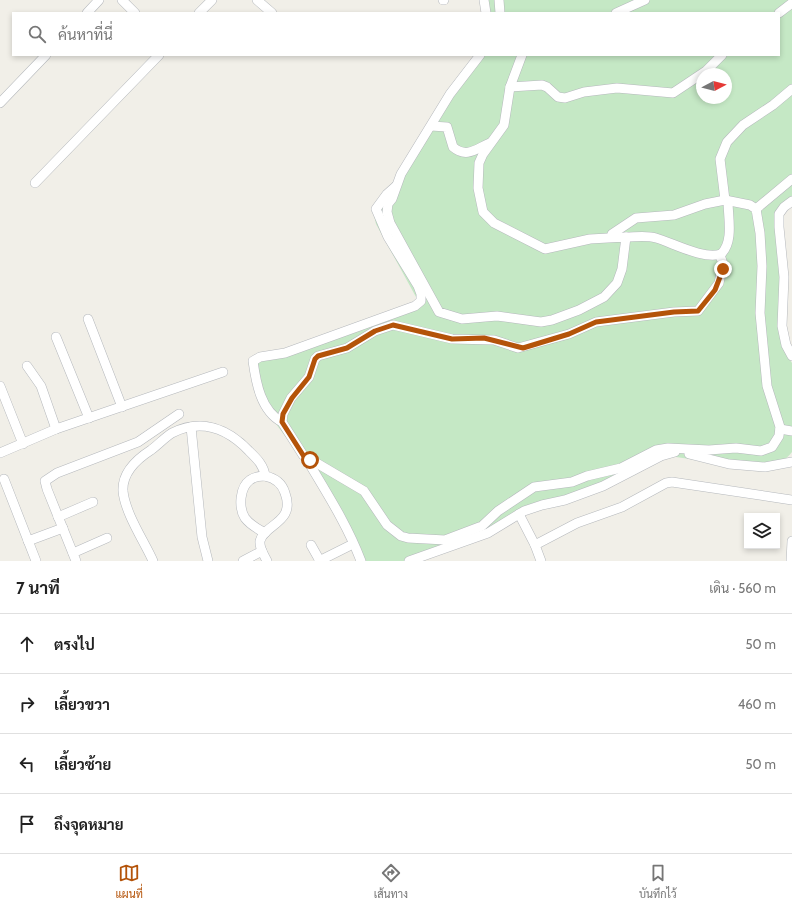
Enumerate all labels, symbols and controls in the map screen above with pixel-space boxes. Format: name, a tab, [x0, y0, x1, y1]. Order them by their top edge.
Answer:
search box	[12, 12, 780, 56]
icon: search	[26, 23, 48, 45]
text: ค้นหาที่นี่	[58, 26, 113, 44]
north arrow	[696, 68, 732, 104]
route end	[714, 260, 732, 278]
route start	[301, 451, 319, 469]
map controls	[744, 513, 780, 549]
button: layers	[744, 513, 780, 549]
text: 7 นาที	[16, 578, 60, 598]
text: เดิน · 560 m	[709, 580, 776, 596]
icon: ahead	[16, 633, 38, 655]
text: ตรงไป	[54, 636, 95, 654]
text: 50 m	[746, 636, 776, 652]
icon: right	[16, 693, 38, 715]
text: เลี้ยวขวา	[54, 696, 110, 714]
text: 460 m	[738, 696, 776, 712]
icon: left	[16, 753, 38, 775]
text: เลี้ยวซ้าย	[54, 756, 111, 774]
text: 50 m	[746, 756, 776, 772]
icon: arrive	[16, 813, 38, 835]
text: ถึงจุดหมาย	[54, 816, 124, 834]
tab: แผนที่	[115, 862, 143, 901]
tab: เส้นทาง	[374, 862, 408, 901]
tab: บันทึกไว้	[639, 862, 677, 901]

